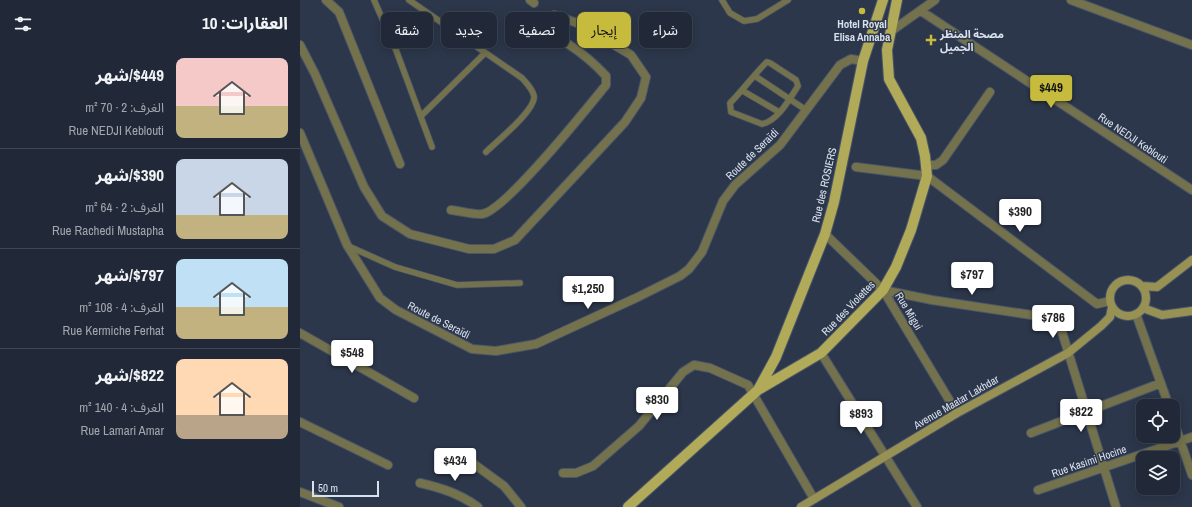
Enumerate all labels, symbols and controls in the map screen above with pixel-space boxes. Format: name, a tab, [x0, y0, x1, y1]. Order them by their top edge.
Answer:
marker: Hotel Royal Elisa Annaba	[857, 6, 867, 16]
text: العقارات: 10	[202, 11, 288, 34]
chip: شقة	[381, 12, 433, 48]
chip: جديد	[441, 12, 497, 48]
chip: تصفية	[505, 12, 569, 48]
chip: إيجار	[577, 12, 631, 48]
chip: شراء	[639, 12, 692, 48]
icon: filters	[12, 13, 34, 35]
place label: Hotel Royal Elisa Annaba	[834, 17, 890, 44]
place label: مصحة المنظر الجميل	[939, 27, 1004, 54]
marker: مصحة المنظر الجميل	[925, 34, 937, 46]
text: $449/شهر	[96, 63, 164, 86]
icon: home	[208, 74, 256, 122]
pin: $449	[1027, 75, 1075, 109]
text: $449	[1039, 79, 1063, 96]
text: الغرف: 2 · 70 m²	[85, 99, 164, 116]
street label: Rue NEDJI Keblouti	[1096, 110, 1170, 166]
text: Rue NEDJI Keblouti	[69, 122, 164, 139]
street label: Route de Seraïdi	[723, 125, 781, 183]
street label: Rue des ROSIERS	[809, 146, 839, 224]
text: $390/شهر	[96, 163, 164, 186]
icon: home	[208, 175, 256, 223]
text: الغرف: 2 · 64 m²	[85, 199, 164, 216]
pin: $390	[996, 199, 1044, 233]
text: $390	[1008, 203, 1032, 220]
text: Rue Rachedi Mustapha	[52, 222, 164, 239]
pin: $797	[948, 262, 996, 296]
text: $797/شهر	[96, 263, 164, 286]
text: $797	[960, 266, 984, 283]
icon: home	[208, 275, 256, 323]
pin: $1,250	[555, 276, 621, 310]
street label: Rue des Violettes	[818, 277, 878, 338]
text: $1,250	[572, 280, 604, 297]
street label: Rue Migui	[892, 290, 926, 332]
street label: Route de Seraïdi	[405, 298, 473, 342]
text: الغرف: 4 · 108 m²	[79, 299, 164, 316]
pin: $786	[1029, 305, 1077, 339]
text: $786	[1041, 309, 1065, 326]
text: Rue Kermiche Ferhat	[63, 322, 164, 339]
pin: $548	[328, 340, 376, 374]
text: $548	[340, 344, 364, 361]
text: $822/شهر	[96, 363, 164, 386]
street label: Avenue Maatar Lakhdar	[910, 372, 1001, 433]
icon: home	[208, 375, 256, 423]
pin: $830	[633, 387, 681, 421]
text: $830	[645, 391, 669, 408]
text: الغرف: 4 · 140 m²	[79, 399, 164, 416]
pin: $822	[1057, 399, 1105, 433]
map controls	[1136, 399, 1180, 495]
button: locate	[1136, 399, 1180, 443]
pin: $893	[837, 401, 885, 435]
text: $822	[1069, 403, 1093, 420]
text: $893	[849, 405, 873, 422]
text: Rue Lamari Amar	[80, 422, 164, 439]
street label: Rue Kasimi Hocine	[1050, 442, 1128, 480]
pin: $434	[431, 448, 479, 482]
button: layers	[1136, 451, 1180, 495]
text: $434	[443, 452, 467, 469]
scale bar	[312, 479, 379, 498]
text: 50 m	[318, 481, 338, 495]

